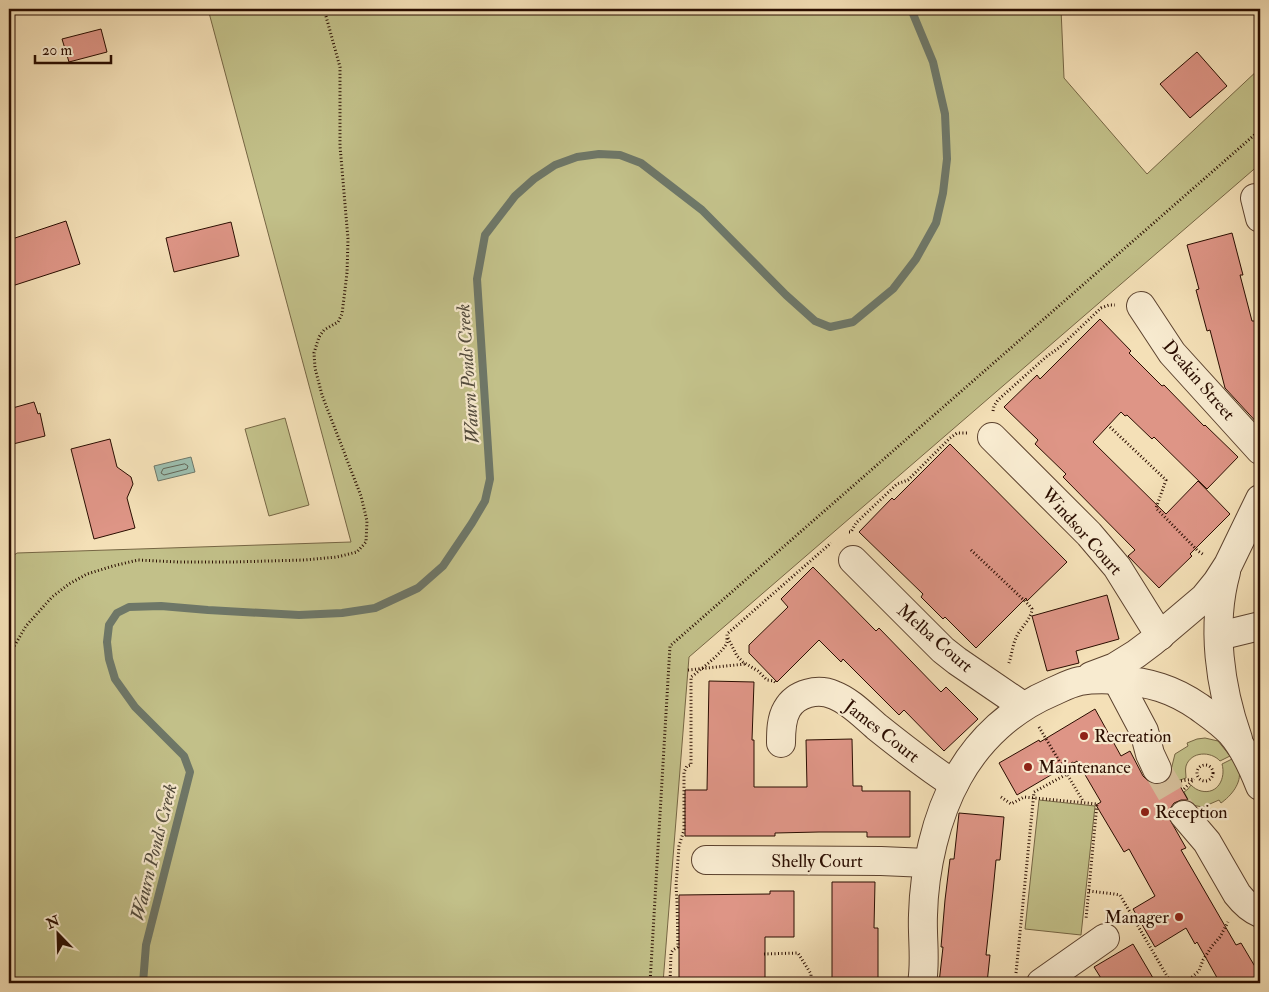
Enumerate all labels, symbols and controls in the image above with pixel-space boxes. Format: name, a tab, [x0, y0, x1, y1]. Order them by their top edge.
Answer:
scale bar	[35, 32, 111, 64]
text: 20 m	[42, 41, 72, 60]
water label: Waurn Ponds Creek	[451, 303, 485, 445]
street label: Deakin Street	[1157, 335, 1240, 426]
street label: Windsor Court	[1036, 482, 1127, 580]
street label: Melba Court	[892, 599, 977, 678]
street label: James Court	[839, 694, 924, 768]
place label: Recreation	[1094, 725, 1172, 748]
marker: Recreation	[1078, 730, 1090, 742]
place label: Maintenance	[1038, 756, 1131, 779]
marker: Maintenance	[1022, 761, 1034, 773]
water label: Waurn Ponds Creek	[125, 781, 183, 923]
place label: Reception	[1155, 801, 1228, 824]
marker: Reception	[1139, 806, 1151, 818]
street label: Shelly Court	[771, 850, 863, 873]
place label: Manager	[1105, 906, 1169, 929]
north arrow	[32, 910, 82, 960]
marker: Manager	[1173, 911, 1185, 923]
text: N	[43, 912, 63, 933]

